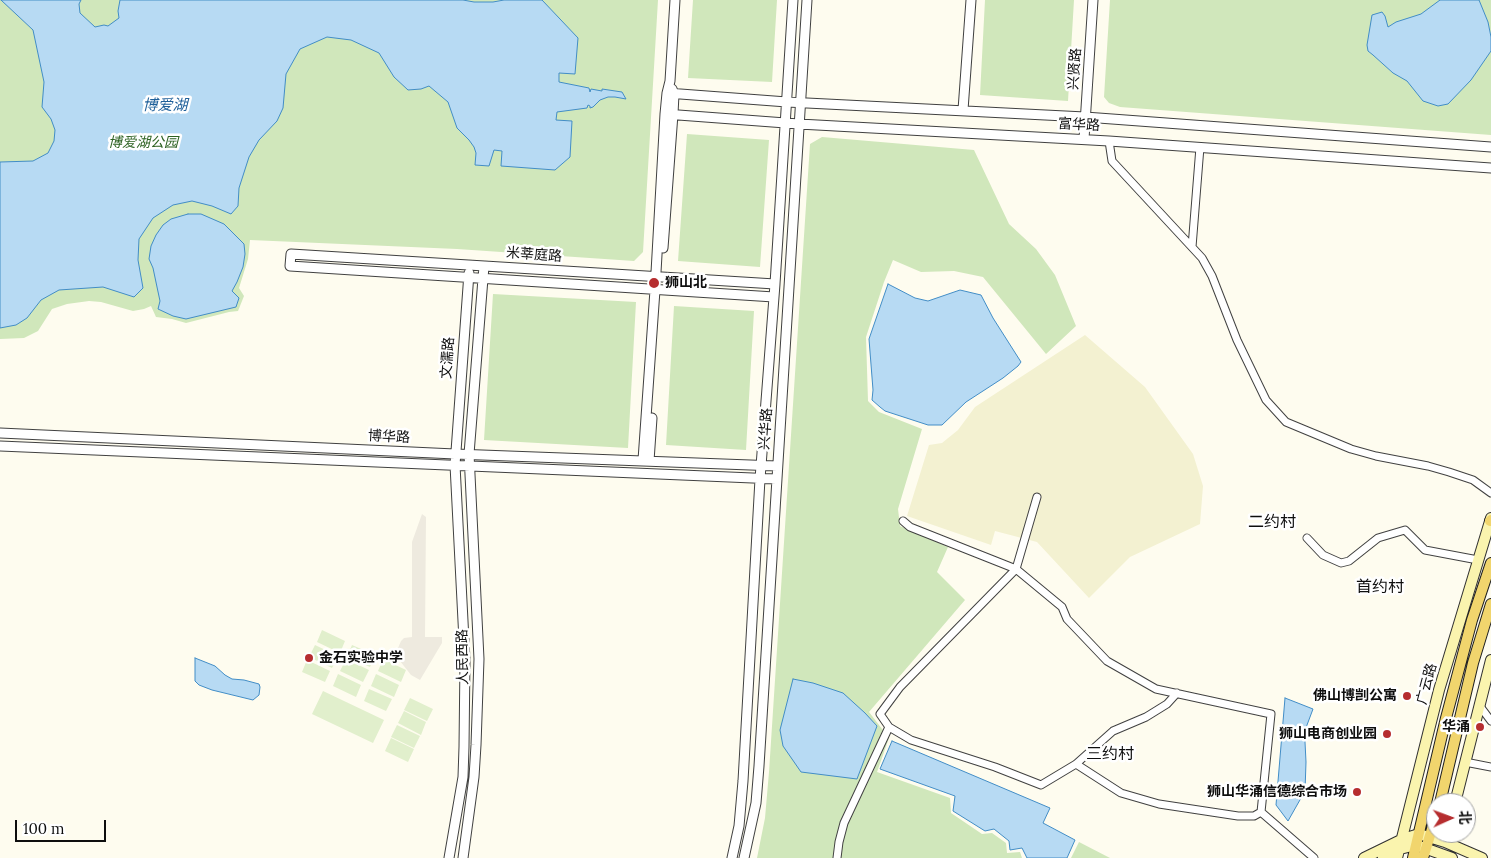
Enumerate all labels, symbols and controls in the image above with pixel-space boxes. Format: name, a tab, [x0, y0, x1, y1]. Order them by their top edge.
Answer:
street label: 兴贤路	[1065, 47, 1085, 91]
water label: 博爱湖	[143, 97, 187, 115]
street label: 富华路	[1058, 116, 1100, 134]
park label: 博爱湖公园	[108, 135, 178, 151]
street label: 米莘庭路	[505, 245, 563, 265]
place label: 狮山北	[665, 275, 707, 291]
marker: 狮山北	[647, 276, 661, 290]
street label: 文濡路	[438, 336, 458, 380]
street label: 兴华路	[756, 407, 776, 451]
street label: 博华路	[368, 428, 410, 446]
district label: 二约村	[1248, 512, 1296, 532]
district label: 首约村	[1356, 577, 1404, 597]
street label: 人民西路	[454, 629, 472, 685]
place label: 金石实验中学	[319, 650, 403, 666]
marker: 金石实验中学	[303, 652, 315, 664]
street label: 广云路	[1413, 662, 1441, 706]
place label: 佛山博剀公寓	[1313, 688, 1397, 704]
marker: 佛山博剀公寓	[1401, 690, 1413, 702]
place label: 华涌	[1442, 719, 1470, 735]
marker: 华涌	[1474, 721, 1486, 733]
place label: 狮山电商创业园	[1279, 726, 1377, 742]
marker: 狮山电商创业园	[1381, 728, 1393, 740]
district label: 三约村	[1086, 744, 1134, 764]
place label: 狮山华涌信德综合市场	[1207, 784, 1347, 800]
marker: 狮山华涌信德综合市场	[1351, 786, 1363, 798]
north arrow	[1426, 793, 1476, 843]
scale bar	[18, 810, 109, 842]
text: 北	[1456, 810, 1474, 825]
text: 100 m	[23, 819, 64, 838]

